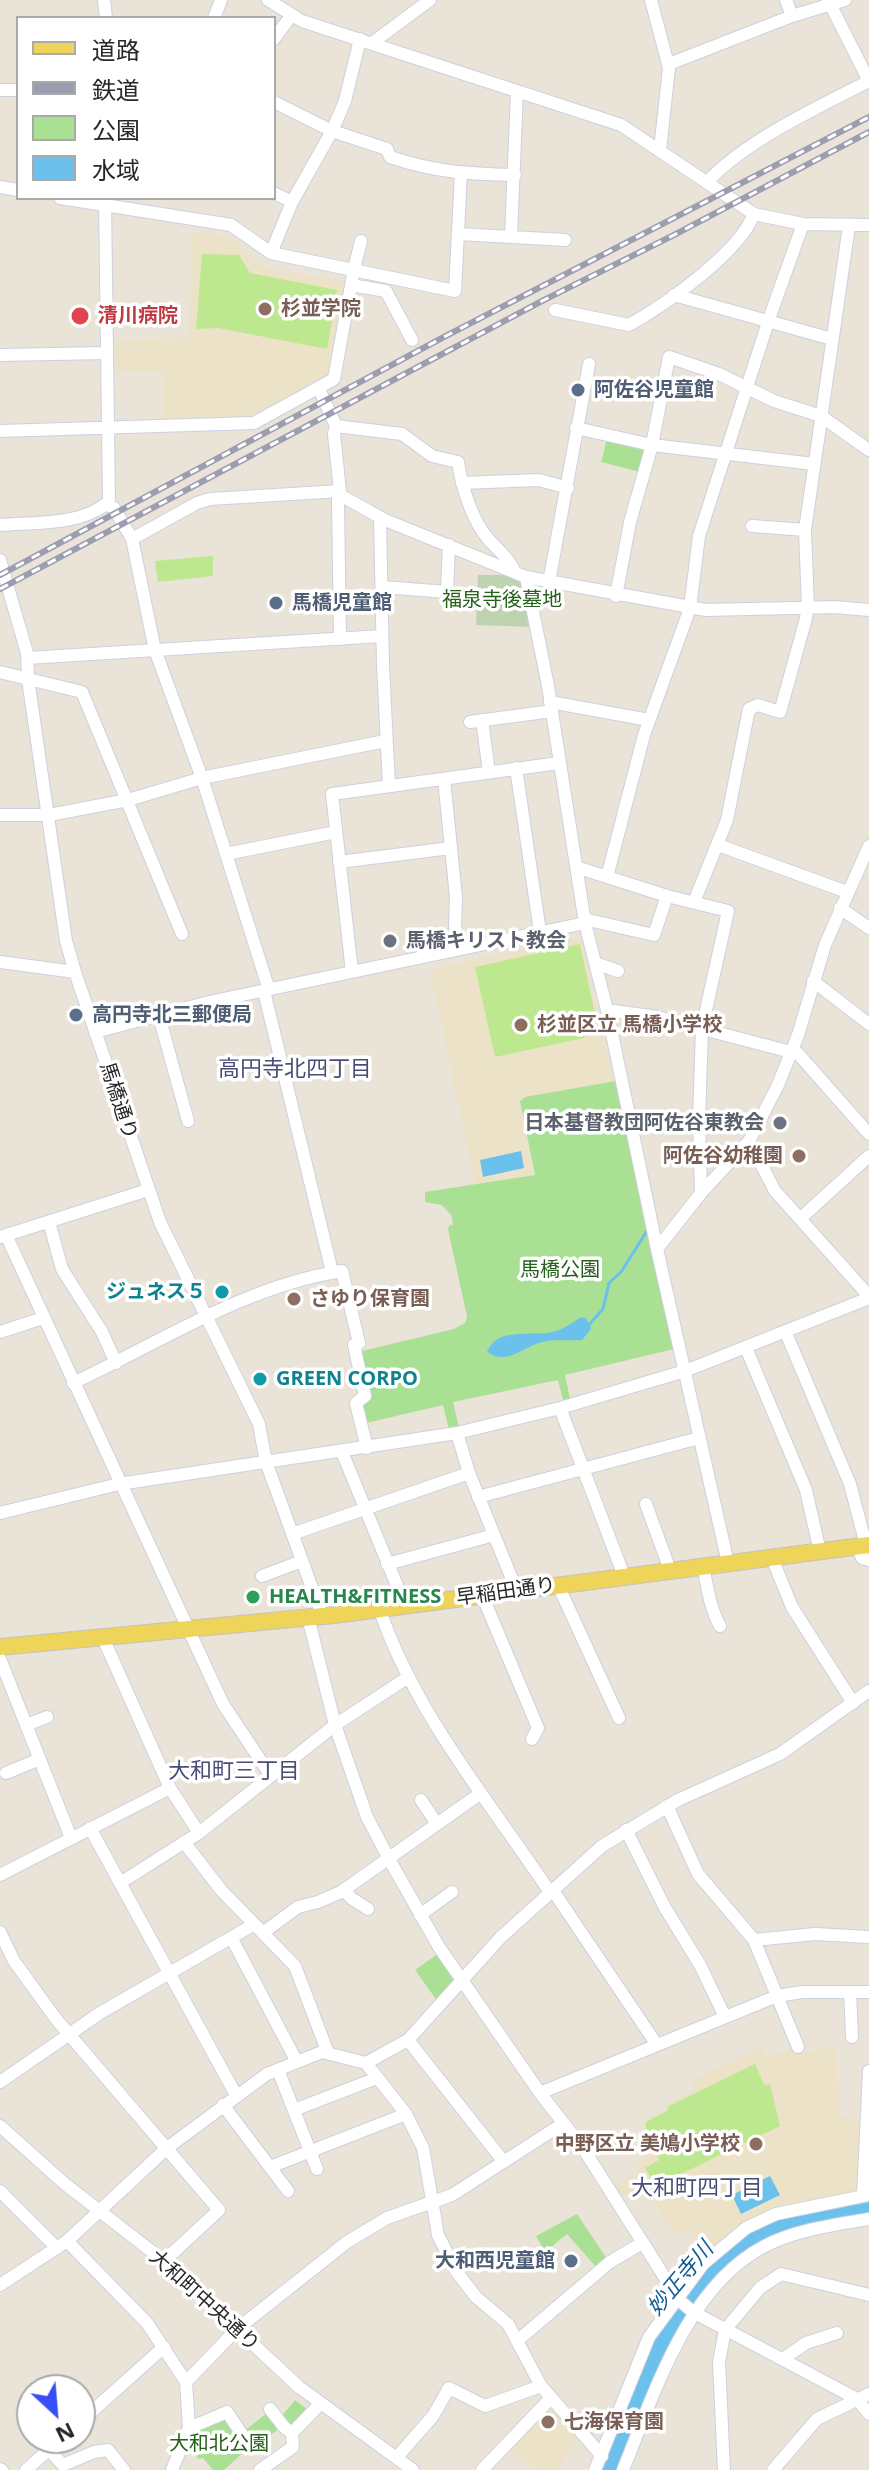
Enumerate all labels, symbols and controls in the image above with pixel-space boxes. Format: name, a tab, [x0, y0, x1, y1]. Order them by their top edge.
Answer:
legend	[16, 16, 276, 200]
text: 道路	[92, 33, 140, 66]
text: 鉄道	[92, 73, 140, 106]
text: 公園	[92, 113, 140, 146]
text: 水域	[92, 153, 140, 186]
place label: 杉並学院	[281, 297, 361, 321]
marker: 杉並学院	[256, 300, 274, 318]
place label: 清川病院	[98, 304, 178, 328]
marker: 清川病院	[69, 305, 91, 327]
place label: 阿佐谷児童館	[594, 378, 714, 402]
marker: 阿佐谷児童館	[569, 381, 587, 399]
park label: 福泉寺後墓地	[442, 588, 562, 612]
place label: 馬橋児童館	[292, 591, 392, 615]
marker: 馬橋児童館	[267, 594, 285, 612]
place label: 馬橋キリスト教会	[406, 929, 566, 953]
marker: 馬橋キリスト教会	[381, 932, 399, 950]
place label: 高円寺北三郵便局	[92, 1003, 252, 1027]
marker: 高円寺北三郵便局	[67, 1006, 85, 1024]
place label: 杉並区立 馬橋小学校	[537, 1013, 722, 1037]
marker: 杉並区立 馬橋小学校	[512, 1016, 530, 1034]
district label: 高円寺北四丁目	[218, 1057, 372, 1083]
street label: 馬橋通り	[94, 1059, 142, 1143]
place label: 日本基督教団阿佐谷東教会	[524, 1111, 764, 1135]
marker: 日本基督教団阿佐谷東教会	[771, 1114, 789, 1132]
place label: 阿佐谷幼稚園	[663, 1144, 783, 1168]
marker: 阿佐谷幼稚園	[790, 1147, 808, 1165]
park label: 馬橋公園	[520, 1258, 600, 1282]
place label: ジュネス５	[106, 1280, 206, 1304]
marker: ジュネス５	[213, 1283, 231, 1301]
place label: さゆり保育園	[310, 1287, 430, 1311]
marker: さゆり保育園	[285, 1290, 303, 1308]
place label: GREEN CORPO	[276, 1367, 418, 1391]
marker: GREEN CORPO	[251, 1370, 269, 1388]
street label: 早稲田通り	[455, 1573, 557, 1611]
place label: HEALTH&FITNESS	[269, 1585, 441, 1609]
marker: HEALTH&FITNESS	[244, 1588, 262, 1606]
district label: 大和町三丁目	[168, 1759, 300, 1785]
place label: 中野区立 美鳩小学校	[555, 2132, 740, 2156]
marker: 中野区立 美鳩小学校	[747, 2135, 765, 2153]
district label: 大和町四丁目	[631, 2176, 763, 2202]
water label: 妙正寺川	[643, 2237, 719, 2321]
street label: 大和町中央通り	[144, 2245, 264, 2357]
place label: 大和西児童館	[435, 2249, 555, 2273]
marker: 大和西児童館	[562, 2252, 580, 2270]
north arrow	[16, 2374, 96, 2454]
place label: 七海保育園	[564, 2410, 664, 2434]
marker: 七海保育園	[539, 2413, 557, 2431]
text: N	[51, 2416, 80, 2451]
park label: 大和北公園	[169, 2432, 269, 2456]

